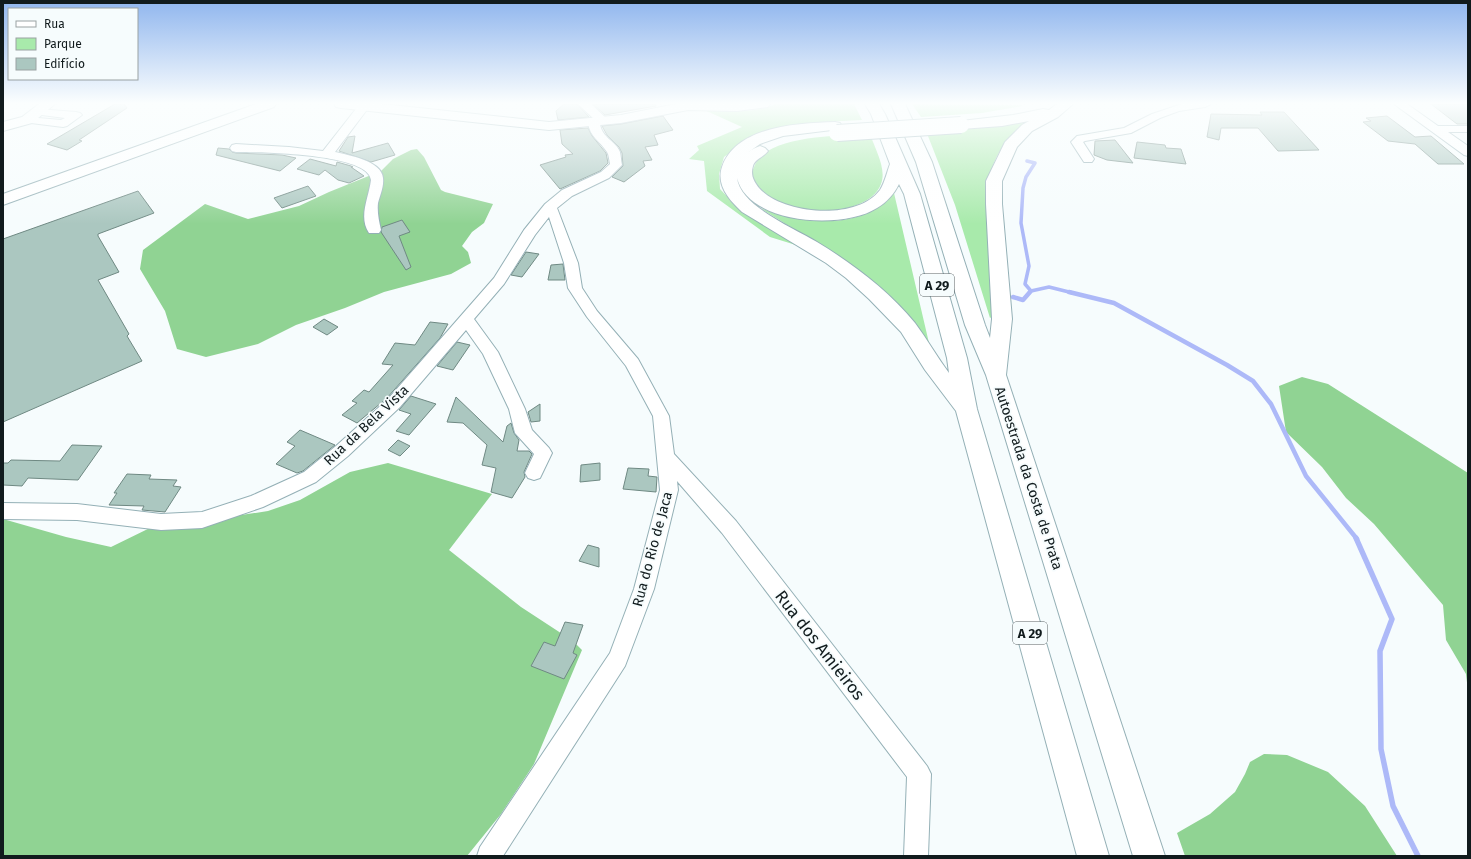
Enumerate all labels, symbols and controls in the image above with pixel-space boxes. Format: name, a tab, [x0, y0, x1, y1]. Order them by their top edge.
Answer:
legend	[8, 8, 138, 80]
text: Rua	[44, 17, 65, 31]
text: Parque	[44, 37, 82, 51]
text: Edifício	[44, 57, 85, 71]
road number: A 29	[920, 274, 954, 296]
street label: Rua da Bela Vista	[320, 382, 412, 469]
street label: Autoestrada da Costa de Prata	[991, 384, 1066, 572]
street label: Rua do Rio de Jaca	[629, 490, 676, 608]
street label: Rua dos Amieiros	[770, 586, 869, 704]
road number: A 29	[1013, 622, 1047, 644]

